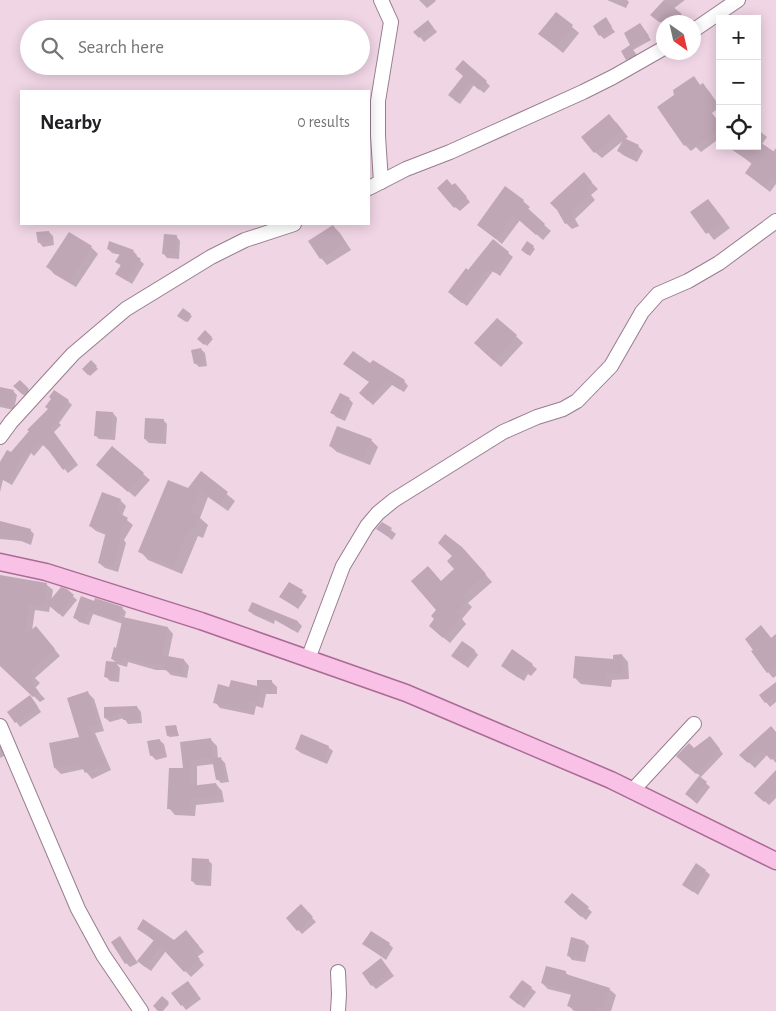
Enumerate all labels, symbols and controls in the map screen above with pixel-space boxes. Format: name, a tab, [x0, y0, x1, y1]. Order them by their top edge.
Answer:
north arrow	[656, 15, 701, 60]
map controls	[716, 15, 761, 150]
button: +	[716, 15, 761, 60]
search box	[20, 20, 370, 75]
icon: search	[38, 34, 66, 62]
text: Search here	[78, 38, 164, 57]
button: −	[716, 60, 761, 105]
button: locate	[716, 105, 761, 150]
text: Nearby	[40, 112, 101, 133]
text: 0 results	[297, 114, 350, 130]

